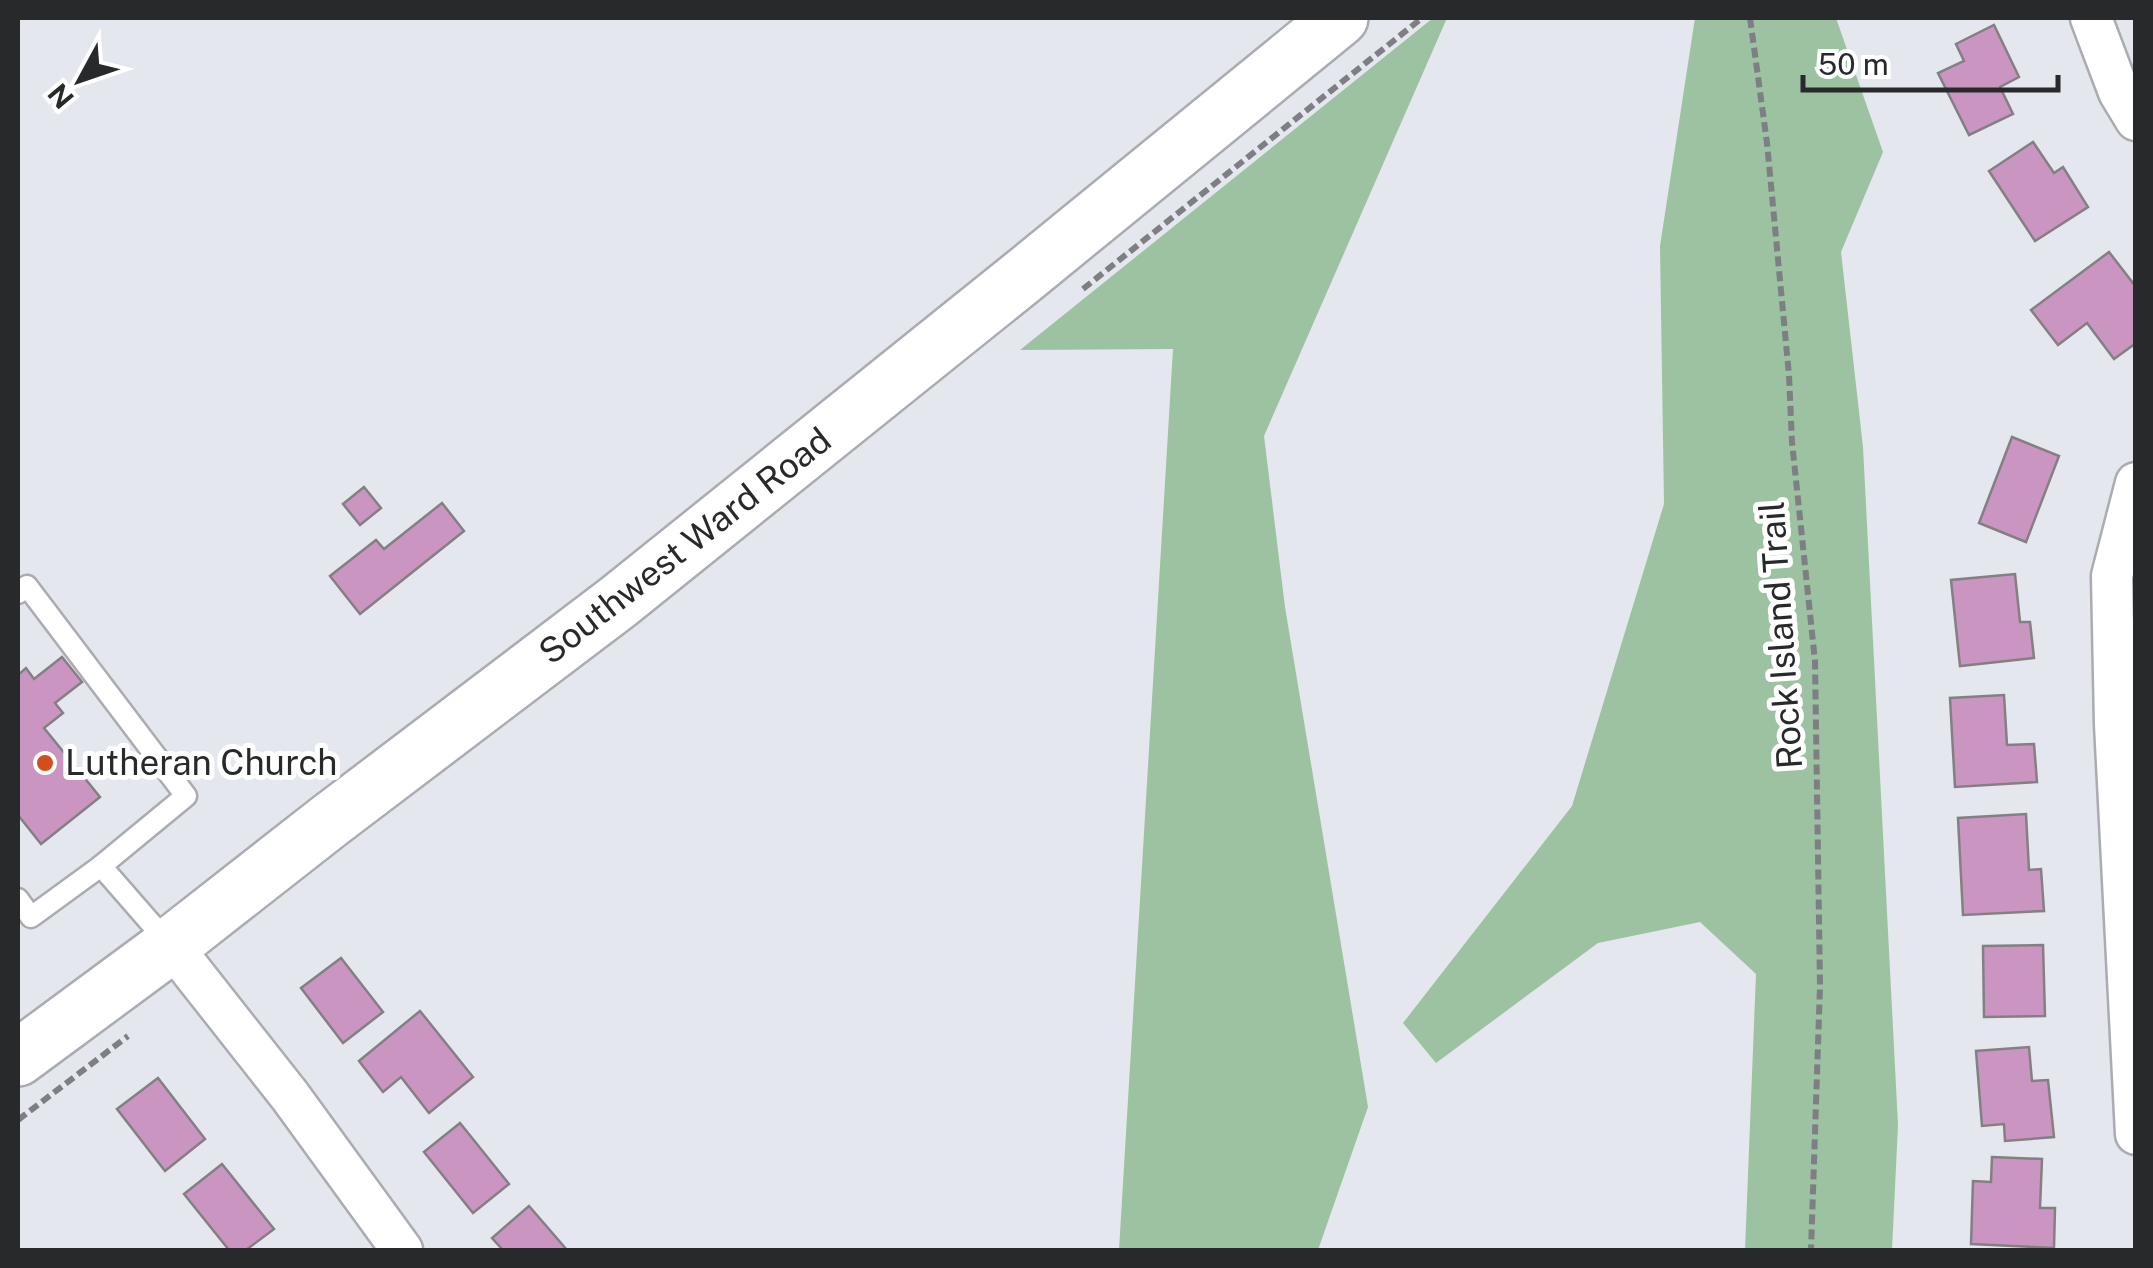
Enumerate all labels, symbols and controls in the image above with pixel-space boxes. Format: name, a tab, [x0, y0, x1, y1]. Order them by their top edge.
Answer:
north arrow	[30, 30, 130, 130]
scale bar	[1803, 30, 2058, 92]
text: 50 m	[1818, 46, 1889, 82]
text: N	[41, 77, 80, 115]
street label: Southwest Ward Road	[531, 419, 839, 672]
street label: Rock Island Trail	[1751, 500, 1810, 770]
place label: Lutheran Church	[65, 742, 338, 783]
marker: Lutheran Church	[34, 752, 56, 774]

